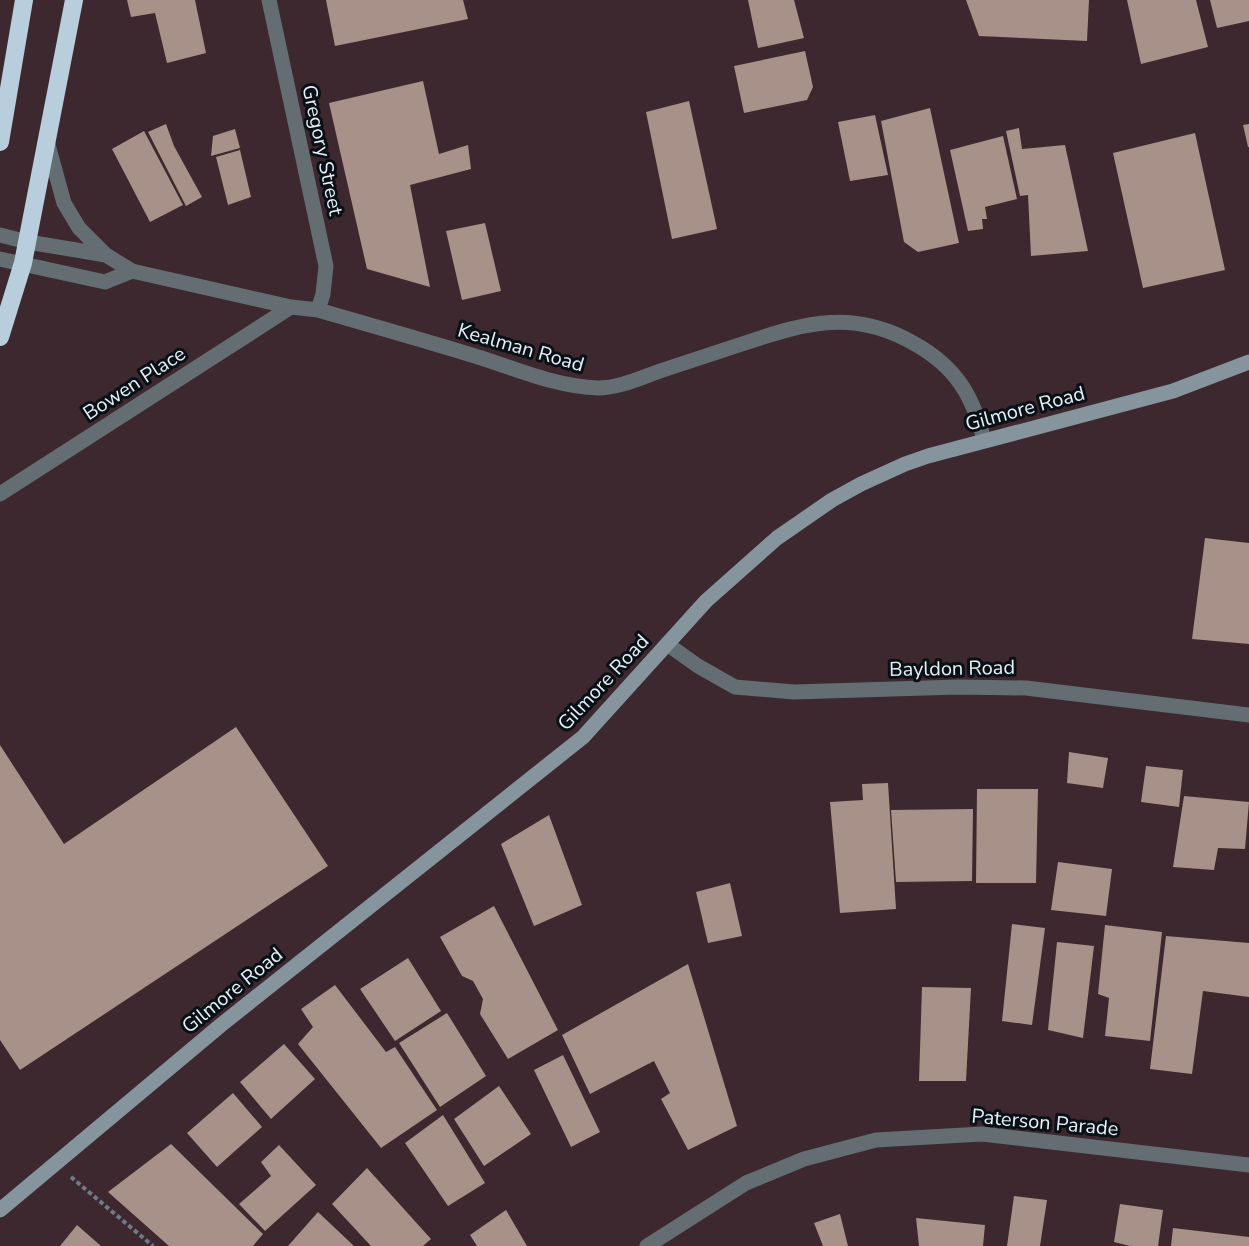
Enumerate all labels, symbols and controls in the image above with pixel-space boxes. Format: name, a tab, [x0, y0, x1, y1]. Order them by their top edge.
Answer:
street label: Gregory Street	[296, 82, 350, 219]
street label: Kealman Road	[455, 317, 587, 378]
street label: Bowen Place	[78, 340, 191, 427]
street label: Gilmore Road	[962, 380, 1088, 437]
street label: Gilmore Road	[552, 628, 655, 736]
street label: Bayldon Road	[889, 654, 1015, 683]
street label: Gilmore Road	[176, 941, 288, 1039]
street label: Paterson Parade	[970, 1103, 1120, 1142]

